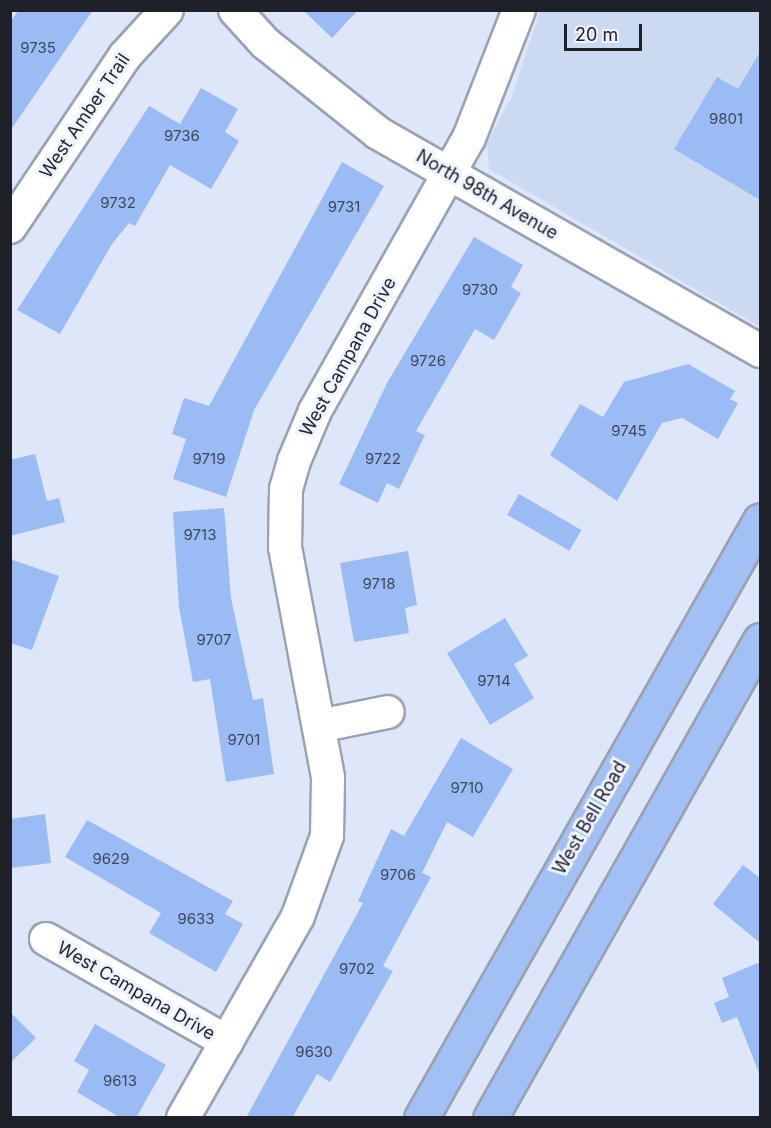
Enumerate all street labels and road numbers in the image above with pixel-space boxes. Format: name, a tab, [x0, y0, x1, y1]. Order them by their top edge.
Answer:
street label: West Amber Trail	[35, 50, 135, 182]
street label: North 98th Avenue	[412, 146, 562, 244]
street label: West Campana Drive	[295, 274, 401, 440]
street label: West Bell Road	[549, 758, 631, 878]
street label: West Campana Drive	[53, 937, 219, 1045]

